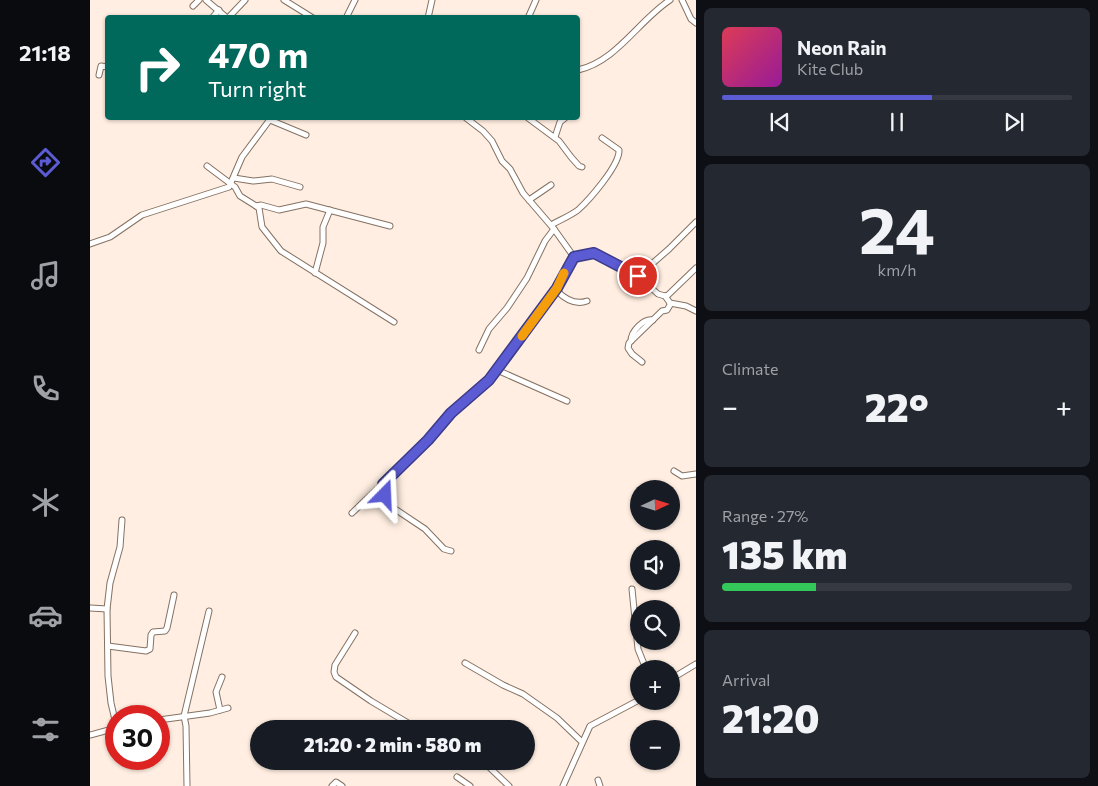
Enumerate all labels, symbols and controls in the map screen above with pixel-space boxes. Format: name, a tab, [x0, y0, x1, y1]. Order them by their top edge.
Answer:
text: 470 m	[208, 32, 308, 75]
icon: right	[125, 35, 190, 100]
text: Neon Rain	[797, 36, 887, 59]
text: 21:18	[19, 39, 71, 66]
text: Kite Club	[797, 59, 863, 78]
text: Turn right	[208, 75, 306, 102]
icon: previous	[766, 108, 794, 136]
icon: pause	[883, 108, 911, 136]
icon: next	[1000, 108, 1028, 136]
icon: directions	[28, 145, 63, 180]
text: 24	[859, 188, 935, 267]
pin	[617, 255, 659, 297]
icon: music	[28, 258, 63, 293]
text: km/h	[878, 260, 916, 279]
icon: arrive	[624, 262, 652, 290]
text: Climate	[722, 359, 778, 378]
icon: phone	[28, 371, 63, 406]
text: 22°	[865, 383, 929, 430]
text: −	[722, 389, 738, 423]
text: +	[1056, 389, 1072, 423]
position arrow	[358, 468, 410, 520]
north arrow	[630, 480, 680, 530]
map controls	[630, 480, 680, 770]
icon: climate	[28, 485, 63, 520]
text: Range · 27%	[722, 506, 808, 525]
text: 135 km	[722, 530, 847, 577]
button: sound	[630, 540, 680, 590]
icon: car	[28, 598, 63, 633]
button: search	[630, 600, 680, 650]
button: +	[630, 660, 680, 710]
text: Arrival	[722, 670, 770, 689]
text: 21:20	[722, 694, 819, 741]
speed limit sign: 30	[105, 705, 170, 770]
icon: filters	[28, 712, 63, 747]
button: −	[630, 720, 680, 770]
text: 21:20 · 2 min · 580 m	[304, 733, 481, 756]

